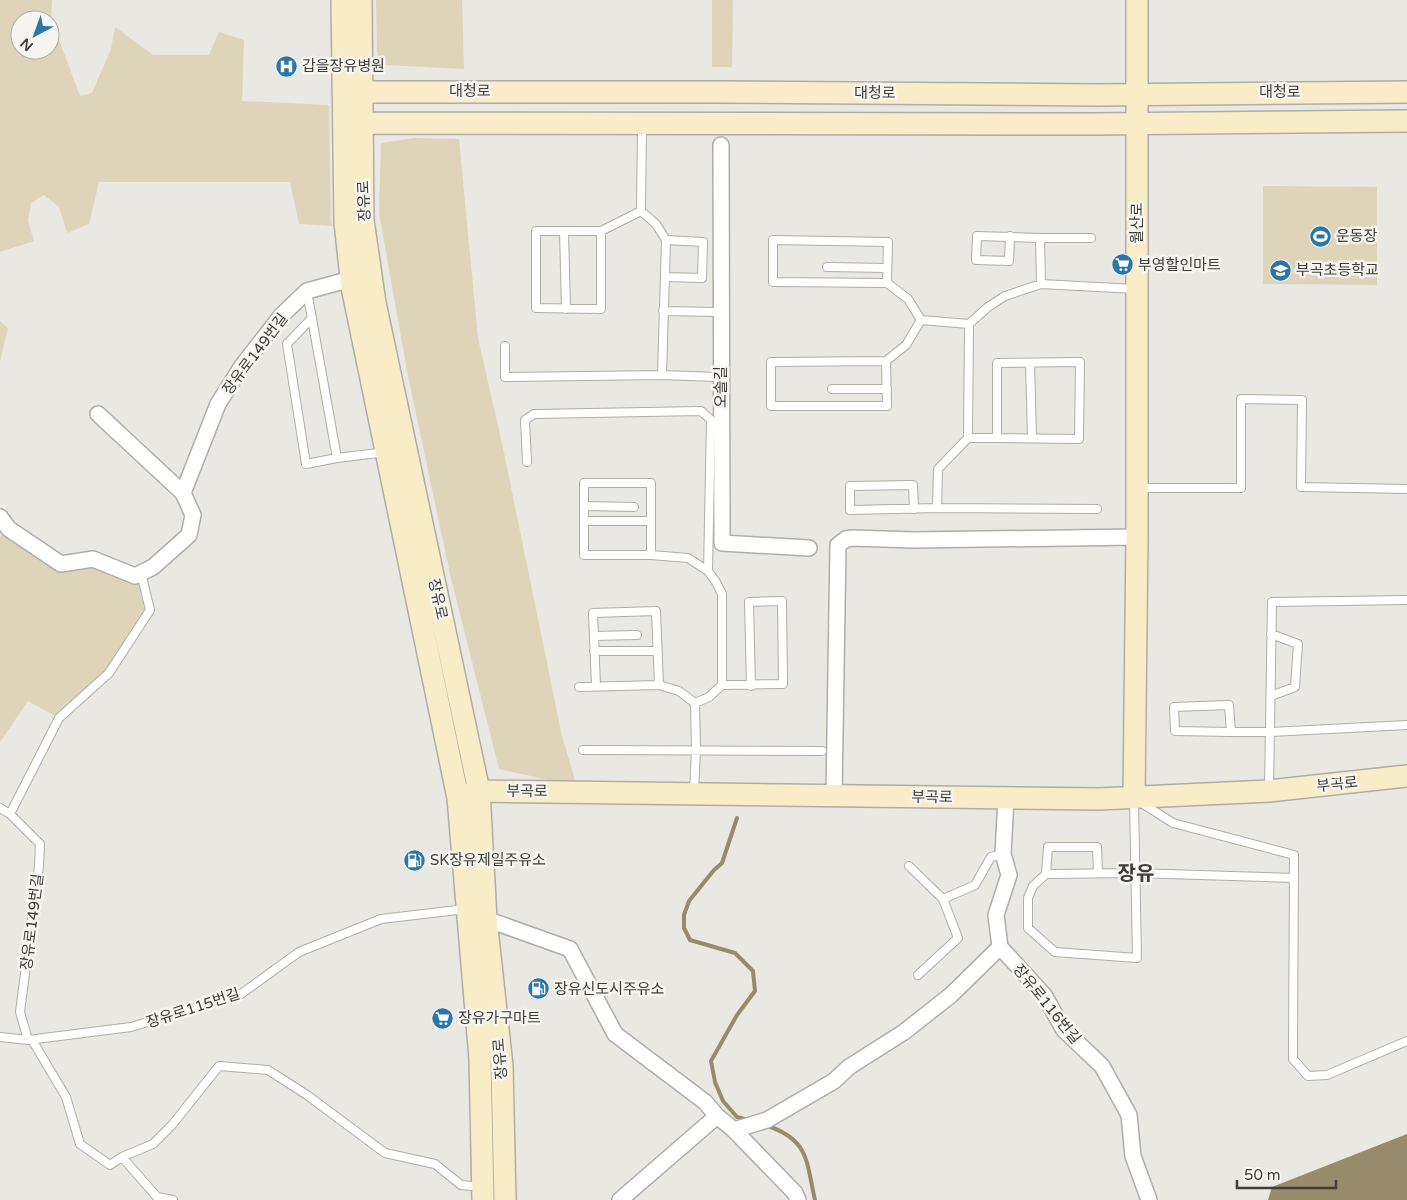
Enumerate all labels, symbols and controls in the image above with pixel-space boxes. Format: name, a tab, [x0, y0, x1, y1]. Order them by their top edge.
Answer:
north arrow	[10, 10, 60, 60]
text: N	[17, 34, 37, 55]
hospital icon: 갑을장유병원	[274, 54, 298, 78]
place label: 갑을장유병원	[302, 57, 385, 75]
street label: 대청로	[449, 82, 491, 100]
street label: 대청로	[1259, 83, 1301, 101]
street label: 대청로	[854, 84, 896, 102]
street label: 장유로	[354, 180, 374, 222]
street label: 월산로	[1128, 202, 1146, 244]
sports icon: 운동장	[1308, 224, 1332, 248]
place label: 운동장	[1336, 227, 1378, 245]
supermarket icon: 부영할인마트	[1110, 253, 1134, 277]
place label: 부영할인마트	[1138, 256, 1221, 274]
school or university icon: 부곡초등학교	[1268, 258, 1292, 282]
place label: 부곡초등학교	[1296, 261, 1379, 279]
street label: 장유로149번길	[219, 310, 291, 398]
street label: 오솔길	[712, 366, 730, 408]
street label: 장유로	[425, 577, 451, 621]
street label: 부곡로	[1315, 773, 1359, 795]
street label: 부곡로	[506, 782, 548, 800]
street label: 부곡로	[911, 788, 953, 806]
fuel station icon: SK장유제일주유소	[402, 848, 426, 872]
place label: SK장유제일주유소	[430, 851, 546, 869]
district label: 장유	[1118, 862, 1154, 886]
street label: 장유로149번길	[17, 873, 47, 971]
street label: 장유로116번길	[1009, 961, 1085, 1047]
fuel station icon: 장유신도시주유소	[526, 977, 550, 1001]
place label: 장유신도시주유소	[554, 980, 665, 998]
street label: 장유로115번길	[144, 984, 242, 1032]
supermarket icon: 장유가구마트	[430, 1006, 454, 1030]
place label: 장유가구마트	[458, 1009, 541, 1027]
street label: 장유로	[490, 1038, 510, 1080]
scale bar	[1237, 1158, 1336, 1190]
text: 50 m	[1244, 1166, 1281, 1184]

